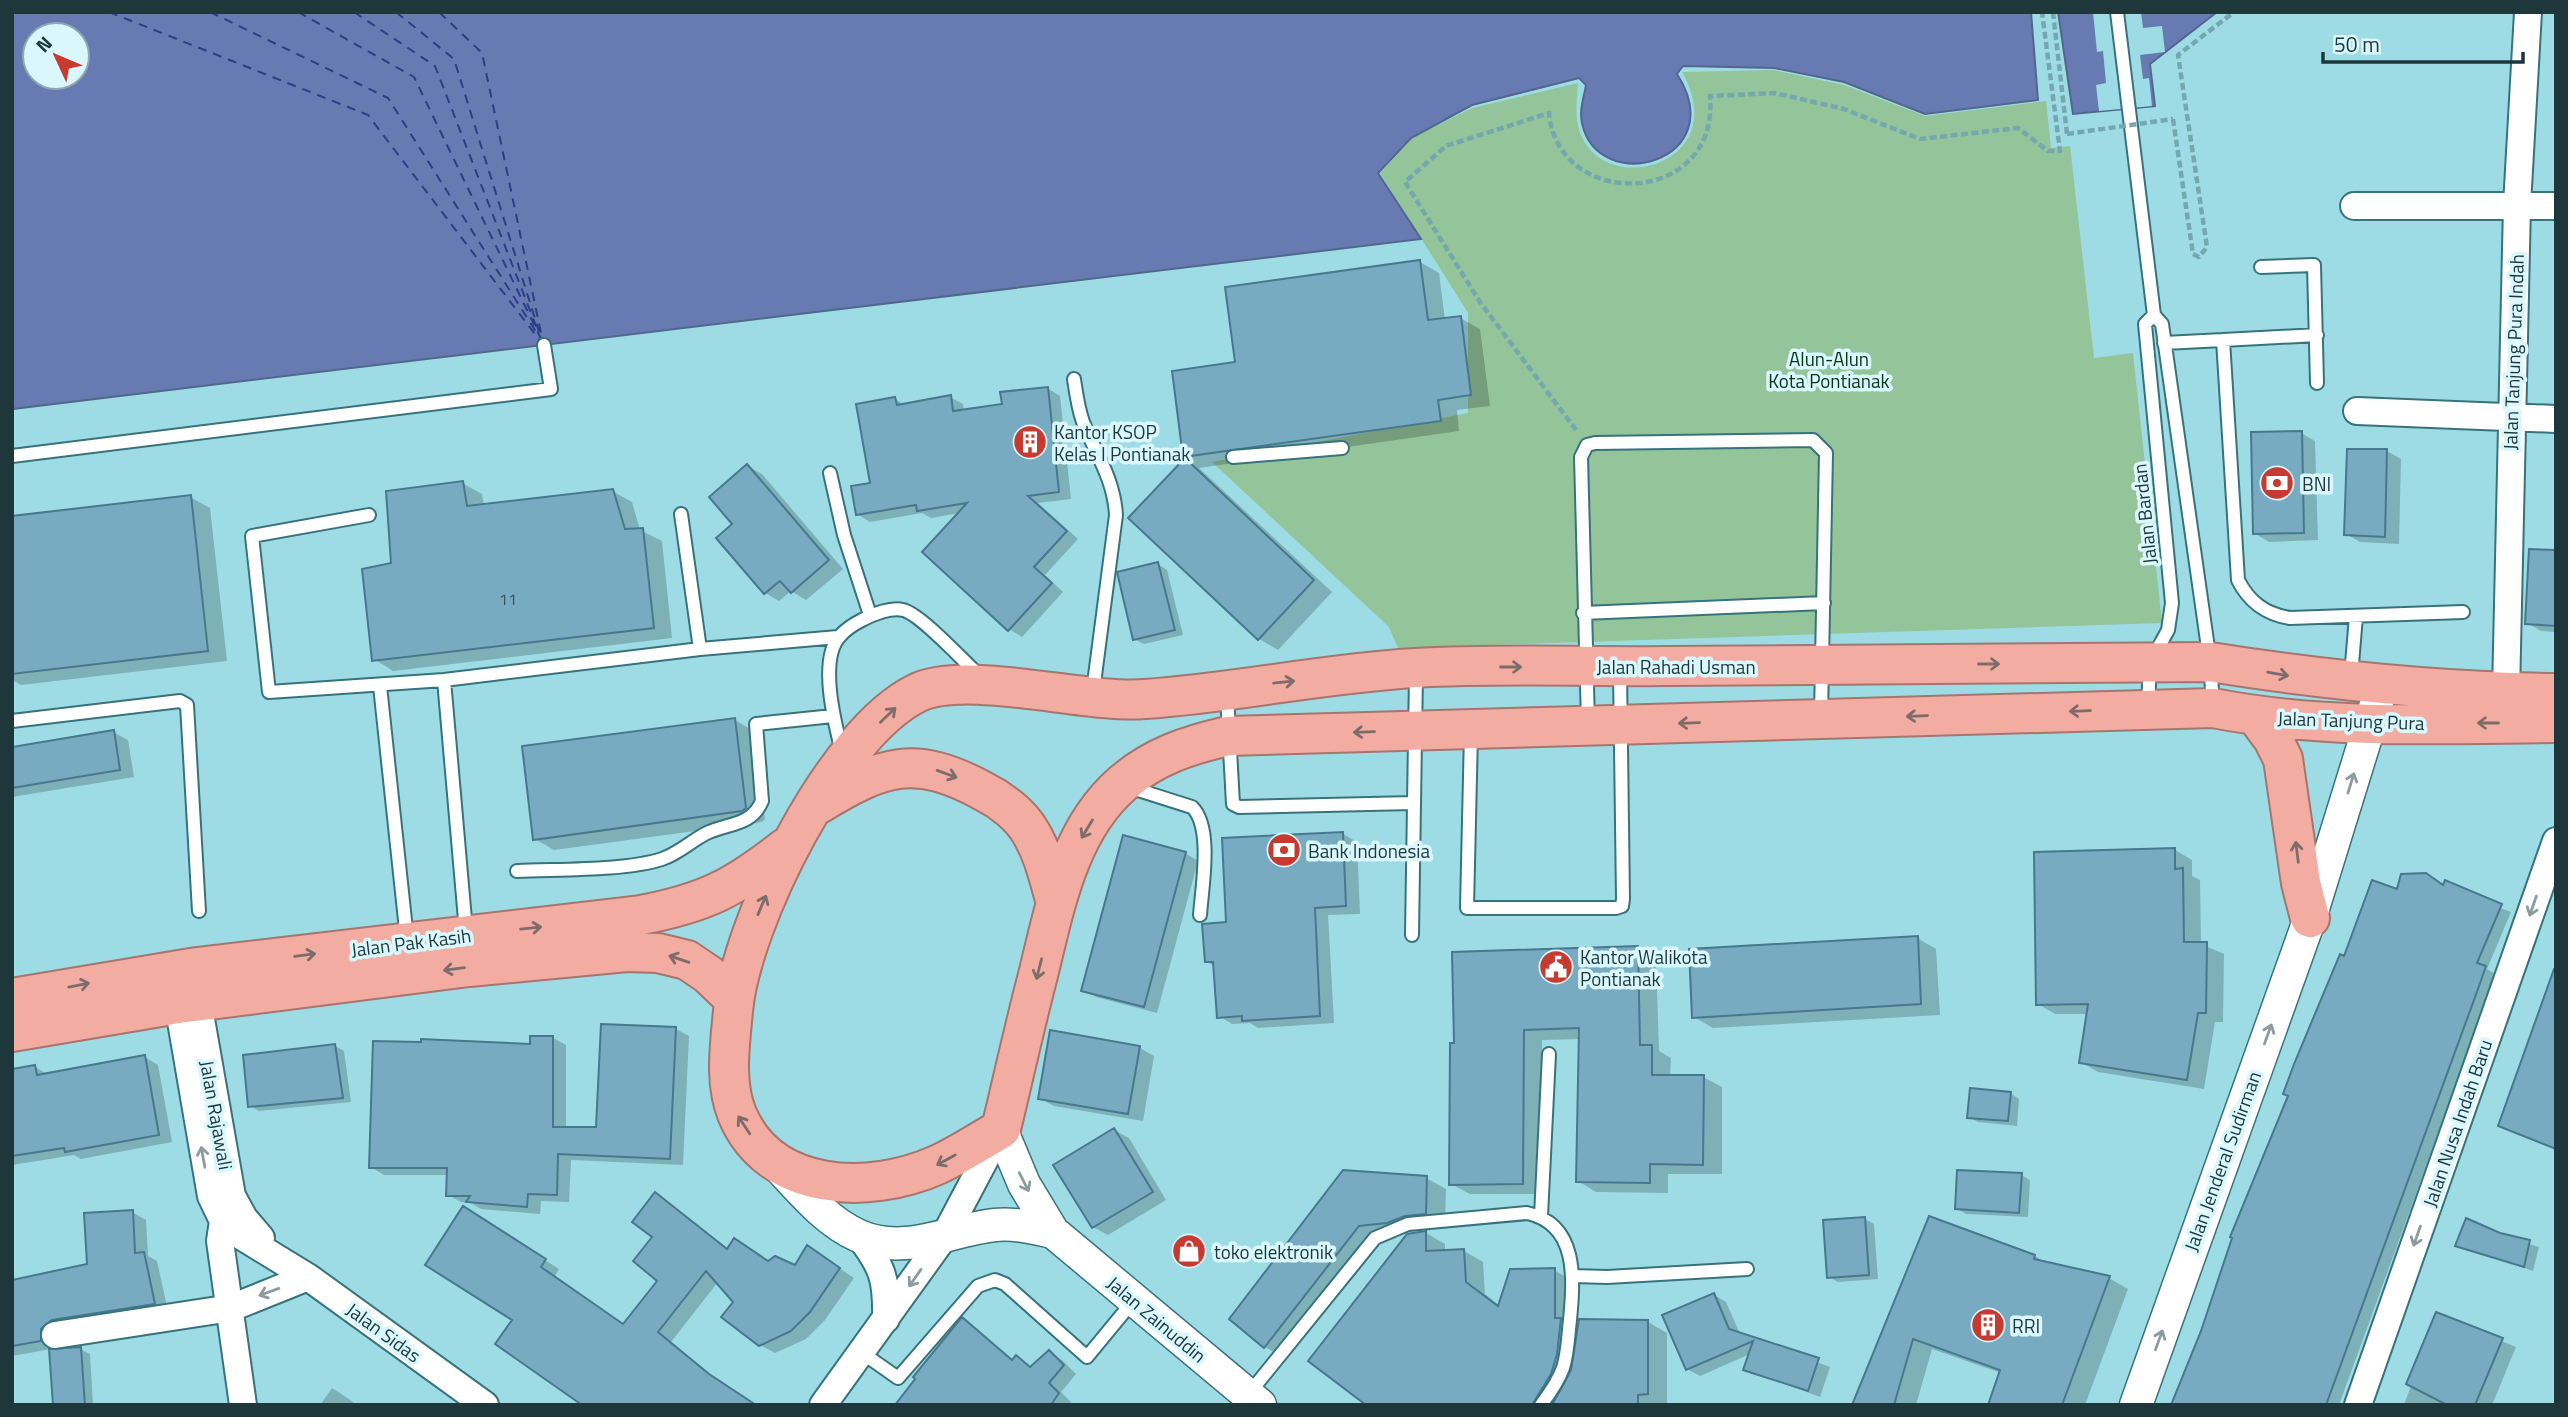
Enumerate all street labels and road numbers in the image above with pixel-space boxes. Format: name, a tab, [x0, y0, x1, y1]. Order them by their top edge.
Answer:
street label: Jalan Tanjung Pura Indah	[2495, 254, 2531, 450]
street label: Jalan Bardan	[2124, 462, 2164, 566]
street label: Jalan Rahadi Usman	[1596, 652, 1756, 681]
street label: Jalan Tanjung Pura	[2277, 703, 2426, 737]
street label: Jalan Pak Kasih	[349, 920, 473, 964]
street label: Jalan Nusa Indah Baru	[2415, 1035, 2499, 1211]
street label: Jalan Rajawali	[193, 1058, 241, 1172]
street label: Jalan Jenderal Sudirman	[2176, 1067, 2268, 1255]
street label: Jalan Zainuddin	[1101, 1269, 1213, 1369]
street label: Jalan Sidas	[341, 1295, 428, 1369]

